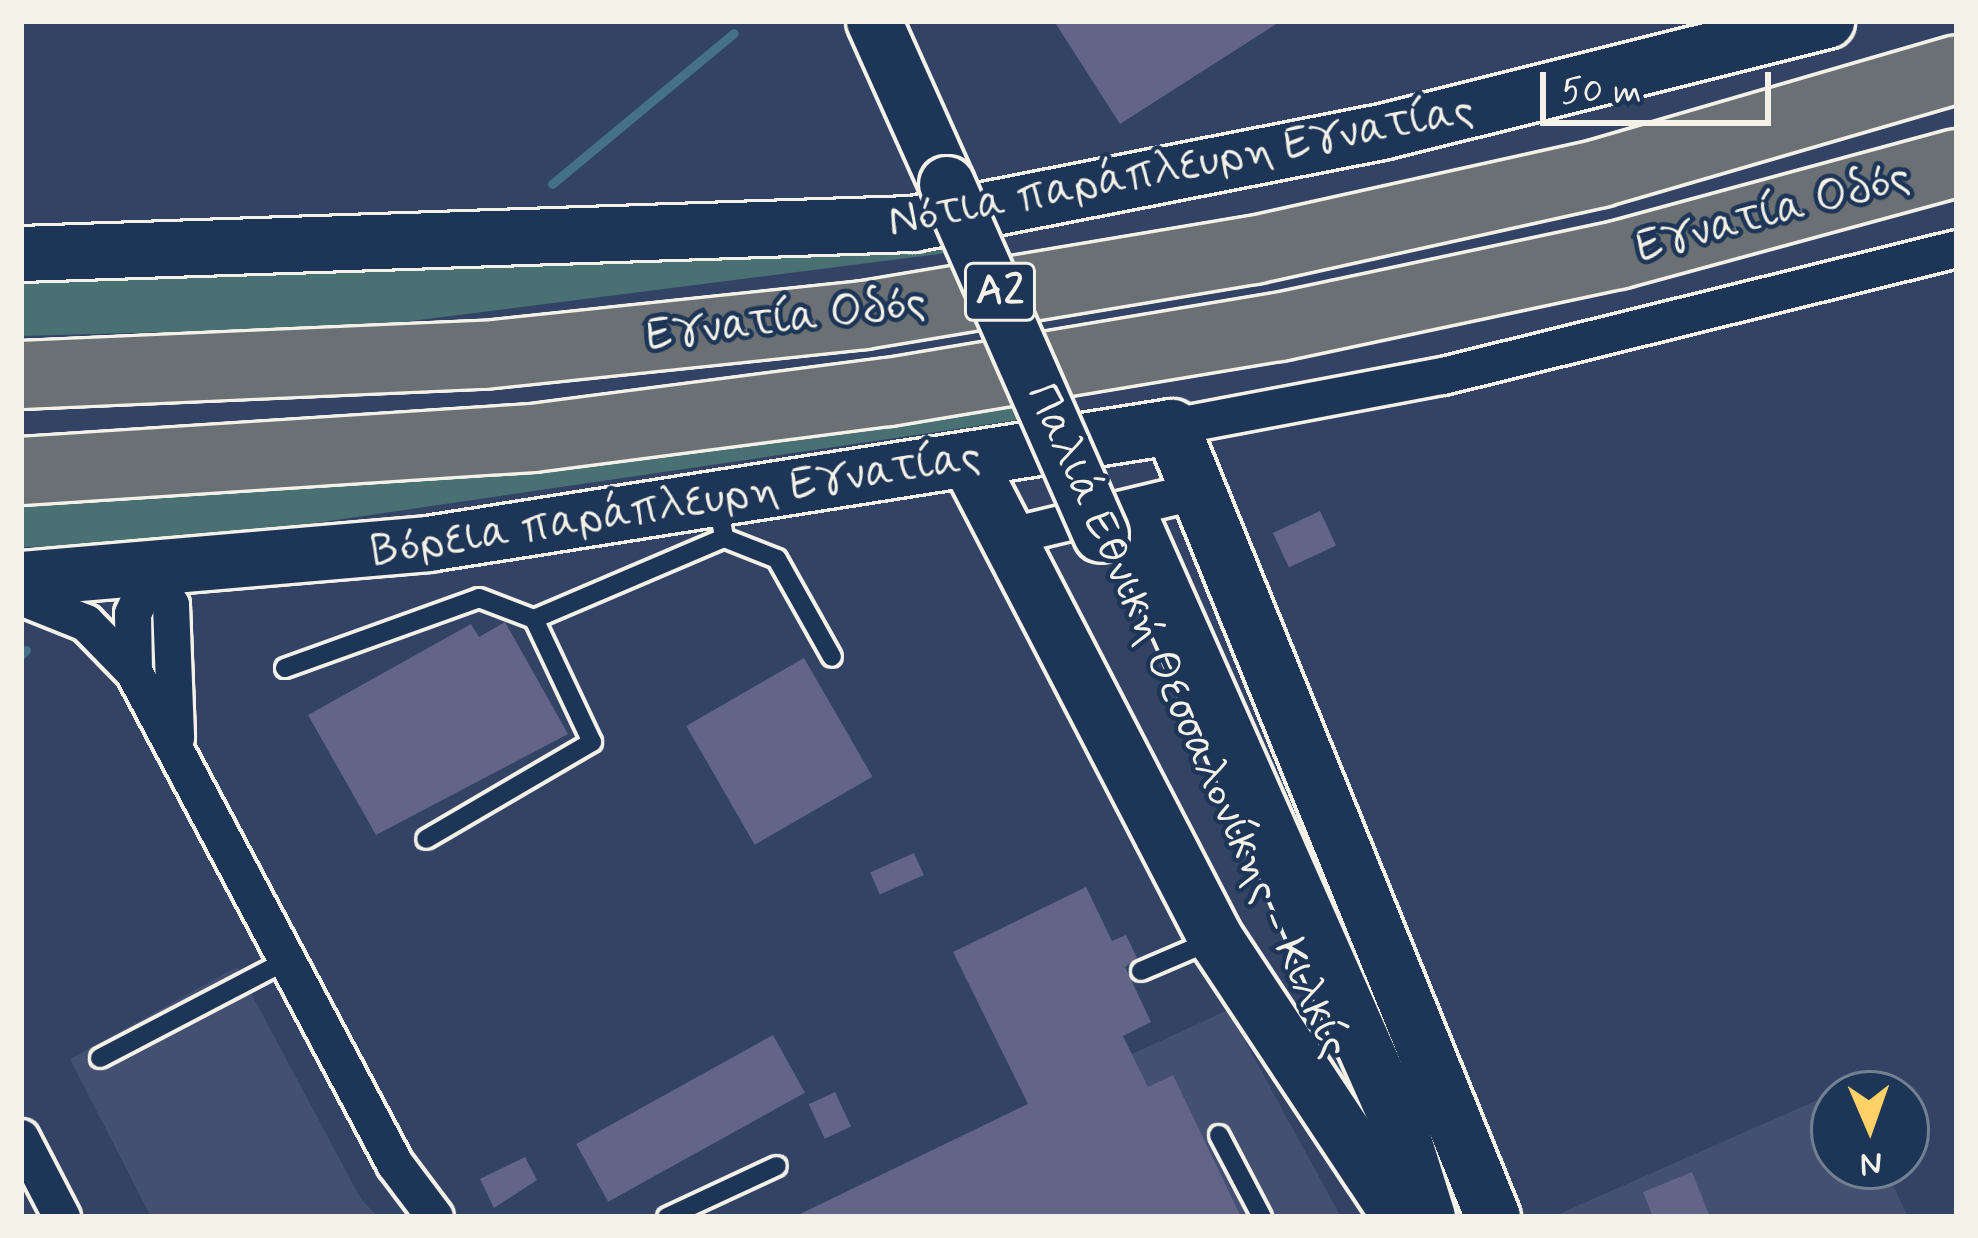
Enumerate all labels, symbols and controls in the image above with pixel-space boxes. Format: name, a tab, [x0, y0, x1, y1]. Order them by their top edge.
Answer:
scale bar	[1546, 48, 1777, 122]
text: 50 m	[1561, 69, 1642, 116]
street label: Νότια παράπλευρη Εγνατίας	[883, 84, 1479, 250]
street label: Εγνατία Οδός	[1630, 151, 1916, 275]
road number: Α2	[961, 256, 1039, 328]
street label: Εγνατία Οδός	[643, 276, 929, 364]
street label: Παλιά Εθνική Θεσσαλονίκης - Κιλκίς	[1013, 375, 1361, 1067]
street label: Βόρεια παράπλευρη Εγνατίας	[367, 430, 985, 580]
north arrow	[1810, 1070, 1930, 1190]
text: N	[1859, 1141, 1883, 1185]

